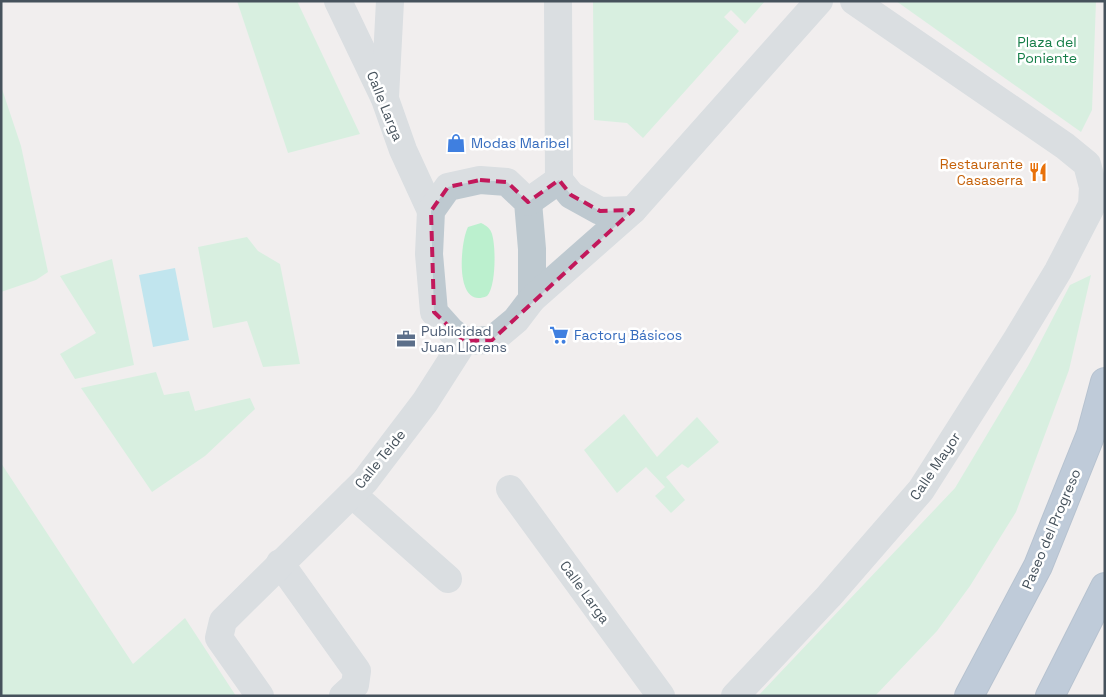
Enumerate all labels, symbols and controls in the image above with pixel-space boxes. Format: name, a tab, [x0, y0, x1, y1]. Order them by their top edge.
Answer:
park label: Plaza del Poniente	[1017, 33, 1077, 67]
street label: Calle Larga	[363, 69, 407, 143]
shop icon: Modas Maribel	[445, 132, 467, 154]
place label: Modas Maribel	[471, 134, 569, 152]
place label: Restaurante Casaserra	[940, 155, 1023, 189]
restaurant icon: Restaurante Casaserra	[1027, 161, 1049, 183]
place label: Publicidad Juan Llorens	[421, 322, 507, 356]
supermarket icon: Factory Básicos	[548, 324, 570, 346]
place label: Factory Básicos	[574, 326, 682, 344]
office icon: Publicidad Juan Llorens	[395, 328, 417, 350]
street label: Calle Teide	[351, 426, 409, 492]
street label: Calle Mayor	[906, 429, 964, 503]
street label: Paseo del Progreso	[1018, 466, 1084, 592]
street label: Calle Larga	[556, 557, 614, 627]

